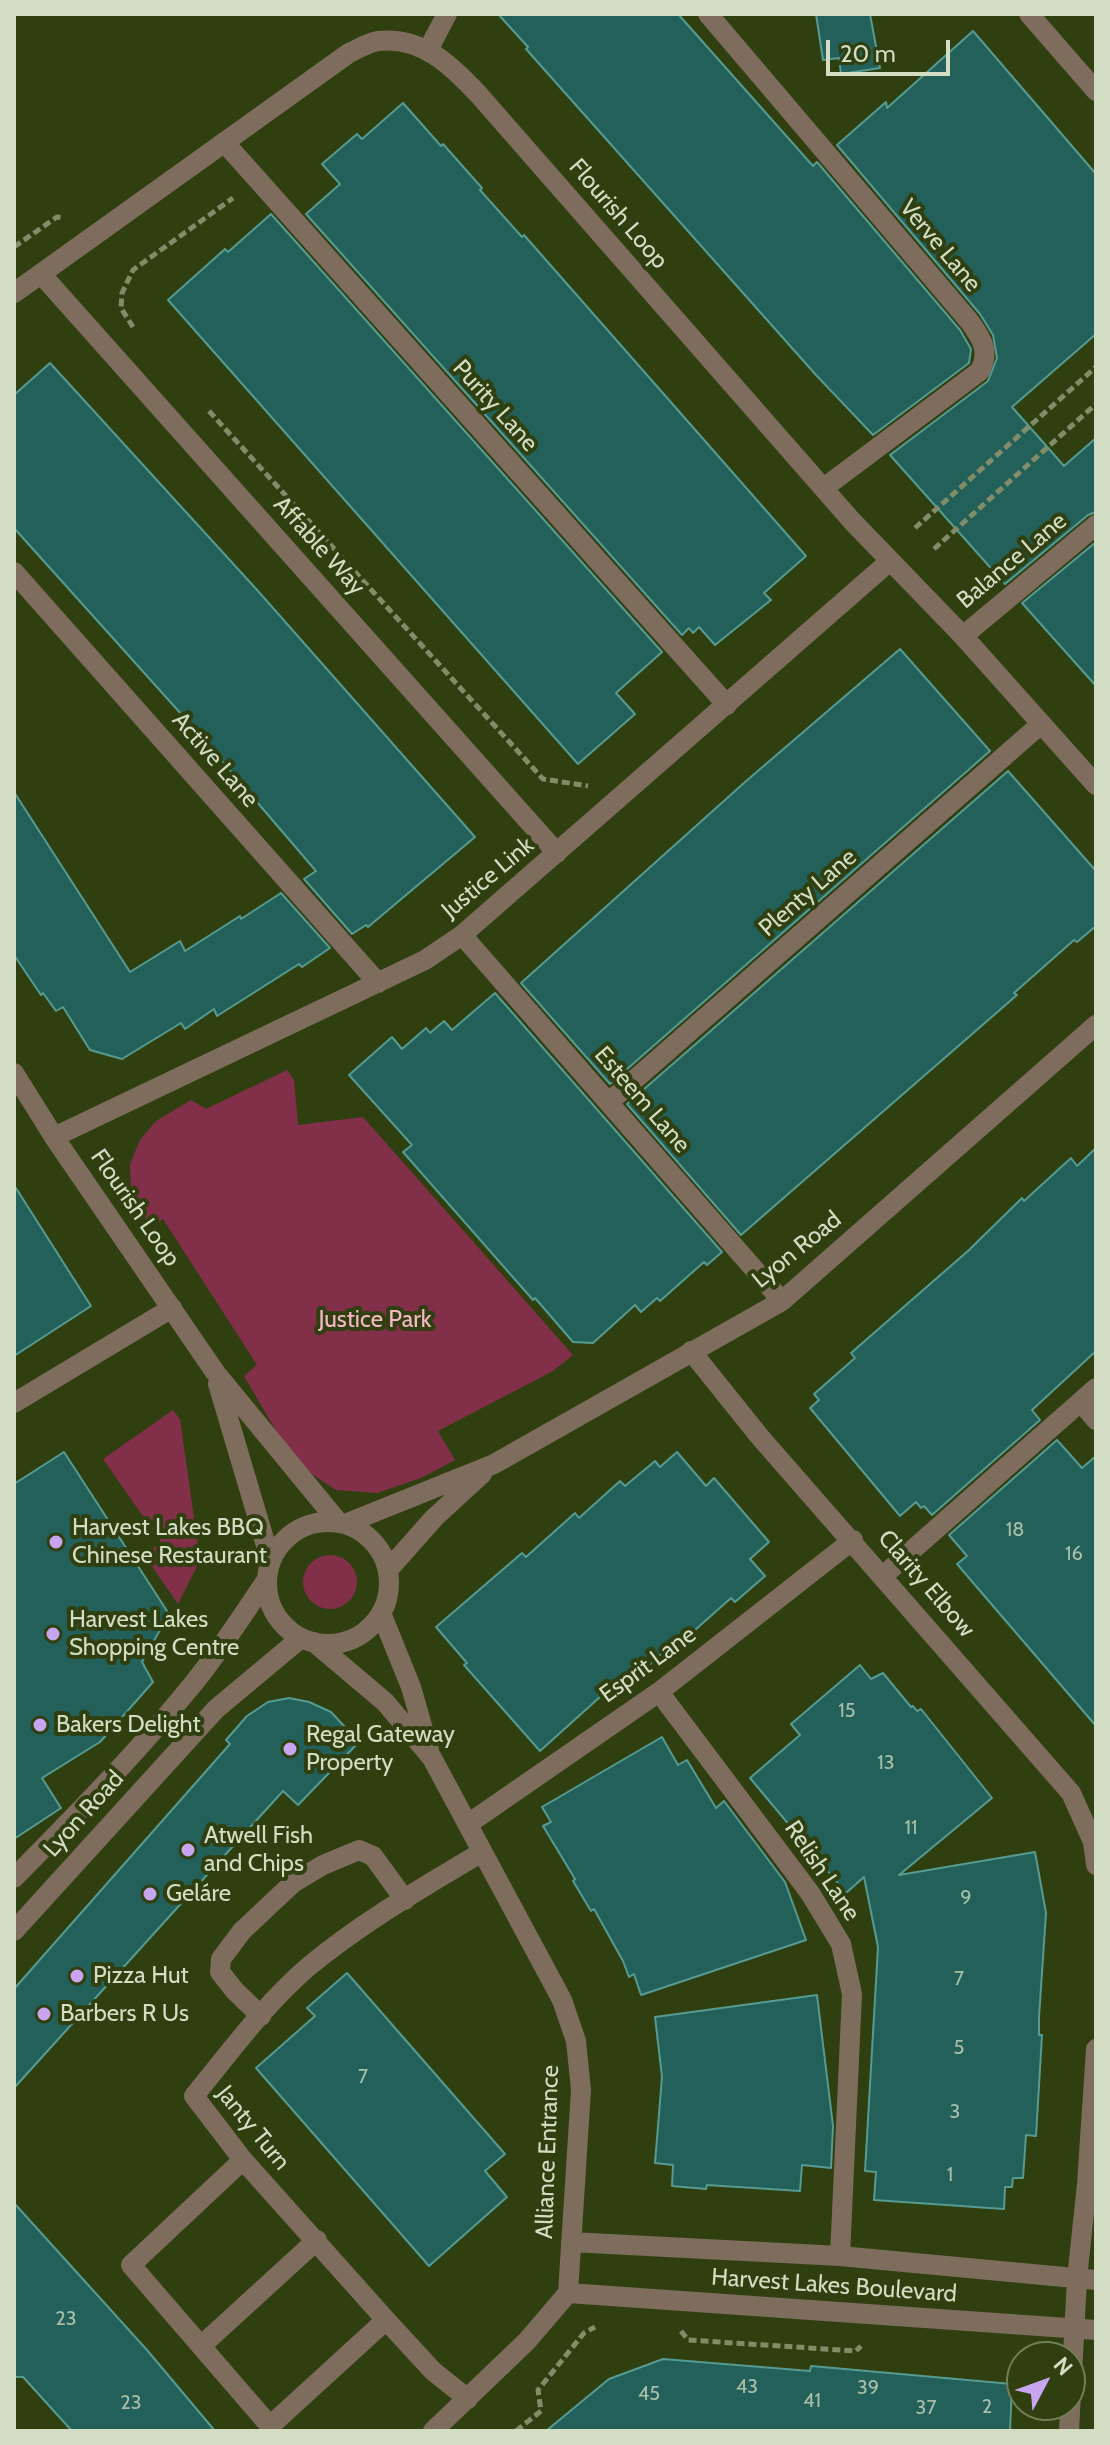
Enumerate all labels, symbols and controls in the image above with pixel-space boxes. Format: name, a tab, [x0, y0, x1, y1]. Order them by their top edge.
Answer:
scale bar	[830, 24, 954, 74]
text: 20 m	[840, 39, 896, 68]
street label: Flourish Loop	[562, 153, 674, 275]
street label: Verve Lane	[893, 194, 987, 298]
street label: Purity Lane	[446, 354, 544, 458]
street label: Affable Way	[267, 491, 371, 601]
street label: Balance Lane	[951, 507, 1073, 615]
street label: Active Lane	[166, 706, 264, 814]
street label: Justice Link	[436, 831, 540, 925]
street label: Plenty Lane	[753, 843, 863, 943]
street label: Esteem Lane	[588, 1041, 696, 1159]
street label: Flourish Loop	[84, 1144, 186, 1272]
street label: Lyon Road	[747, 1205, 847, 1295]
park label: Justice Park	[318, 1306, 432, 1334]
place label: Harvest Lakes BBQ Chinese Restaurant	[72, 1514, 267, 1570]
house number: 18	[1006, 1518, 1024, 1542]
street label: Clarity Elbow	[872, 1524, 980, 1644]
marker: Harvest Lakes BBQ Chinese Restaurant	[47, 1533, 65, 1551]
house number: 16	[1065, 1542, 1083, 1566]
place label: Harvest Lakes Shopping Centre	[69, 1606, 239, 1662]
street label: Esprit Lane	[594, 1620, 702, 1710]
marker: Harvest Lakes Shopping Centre	[44, 1625, 62, 1643]
house number: 15	[838, 1699, 856, 1723]
place label: Bakers Delight	[56, 1711, 200, 1739]
marker: Bakers Delight	[31, 1716, 49, 1734]
place label: Regal Gateway Property	[306, 1721, 455, 1777]
marker: Regal Gateway Property	[281, 1740, 299, 1758]
house number: 13	[877, 1751, 895, 1775]
street label: Lyon Road	[38, 1765, 130, 1863]
street label: Relish Lane	[778, 1815, 866, 1927]
house number: 11	[904, 1816, 918, 1840]
place label: Atwell Fish and Chips	[204, 1822, 313, 1878]
marker: Atwell Fish and Chips	[179, 1841, 197, 1859]
place label: Geláre	[166, 1880, 231, 1908]
marker: Geláre	[141, 1885, 159, 1903]
house number: 9	[960, 1886, 972, 1910]
place label: Pizza Hut	[93, 1962, 189, 1990]
marker: Pizza Hut	[68, 1967, 86, 1985]
house number: 7	[954, 1967, 964, 1991]
place label: Barbers R Us	[60, 2000, 189, 2028]
marker: Barbers R Us	[35, 2005, 53, 2023]
house number: 5	[954, 2036, 964, 2060]
street label: Alliance Entrance	[531, 2064, 565, 2240]
house number: 7	[358, 2065, 368, 2089]
street label: Janty Turn	[210, 2080, 296, 2176]
house number: 3	[950, 2100, 960, 2124]
house number: 1	[947, 2163, 953, 2187]
street label: Harvest Lakes Boulevard	[710, 2263, 958, 2309]
house number: 23	[55, 2307, 77, 2331]
north arrow	[1006, 2341, 1086, 2421]
text: N	[1048, 2352, 1078, 2381]
house number: 43	[736, 2375, 758, 2399]
house number: 39	[857, 2376, 879, 2400]
house number: 45	[638, 2382, 660, 2406]
house number: 41	[803, 2389, 821, 2413]
house number: 23	[120, 2391, 142, 2415]
house number: 2	[982, 2395, 992, 2419]
house number: 37	[916, 2396, 936, 2420]

